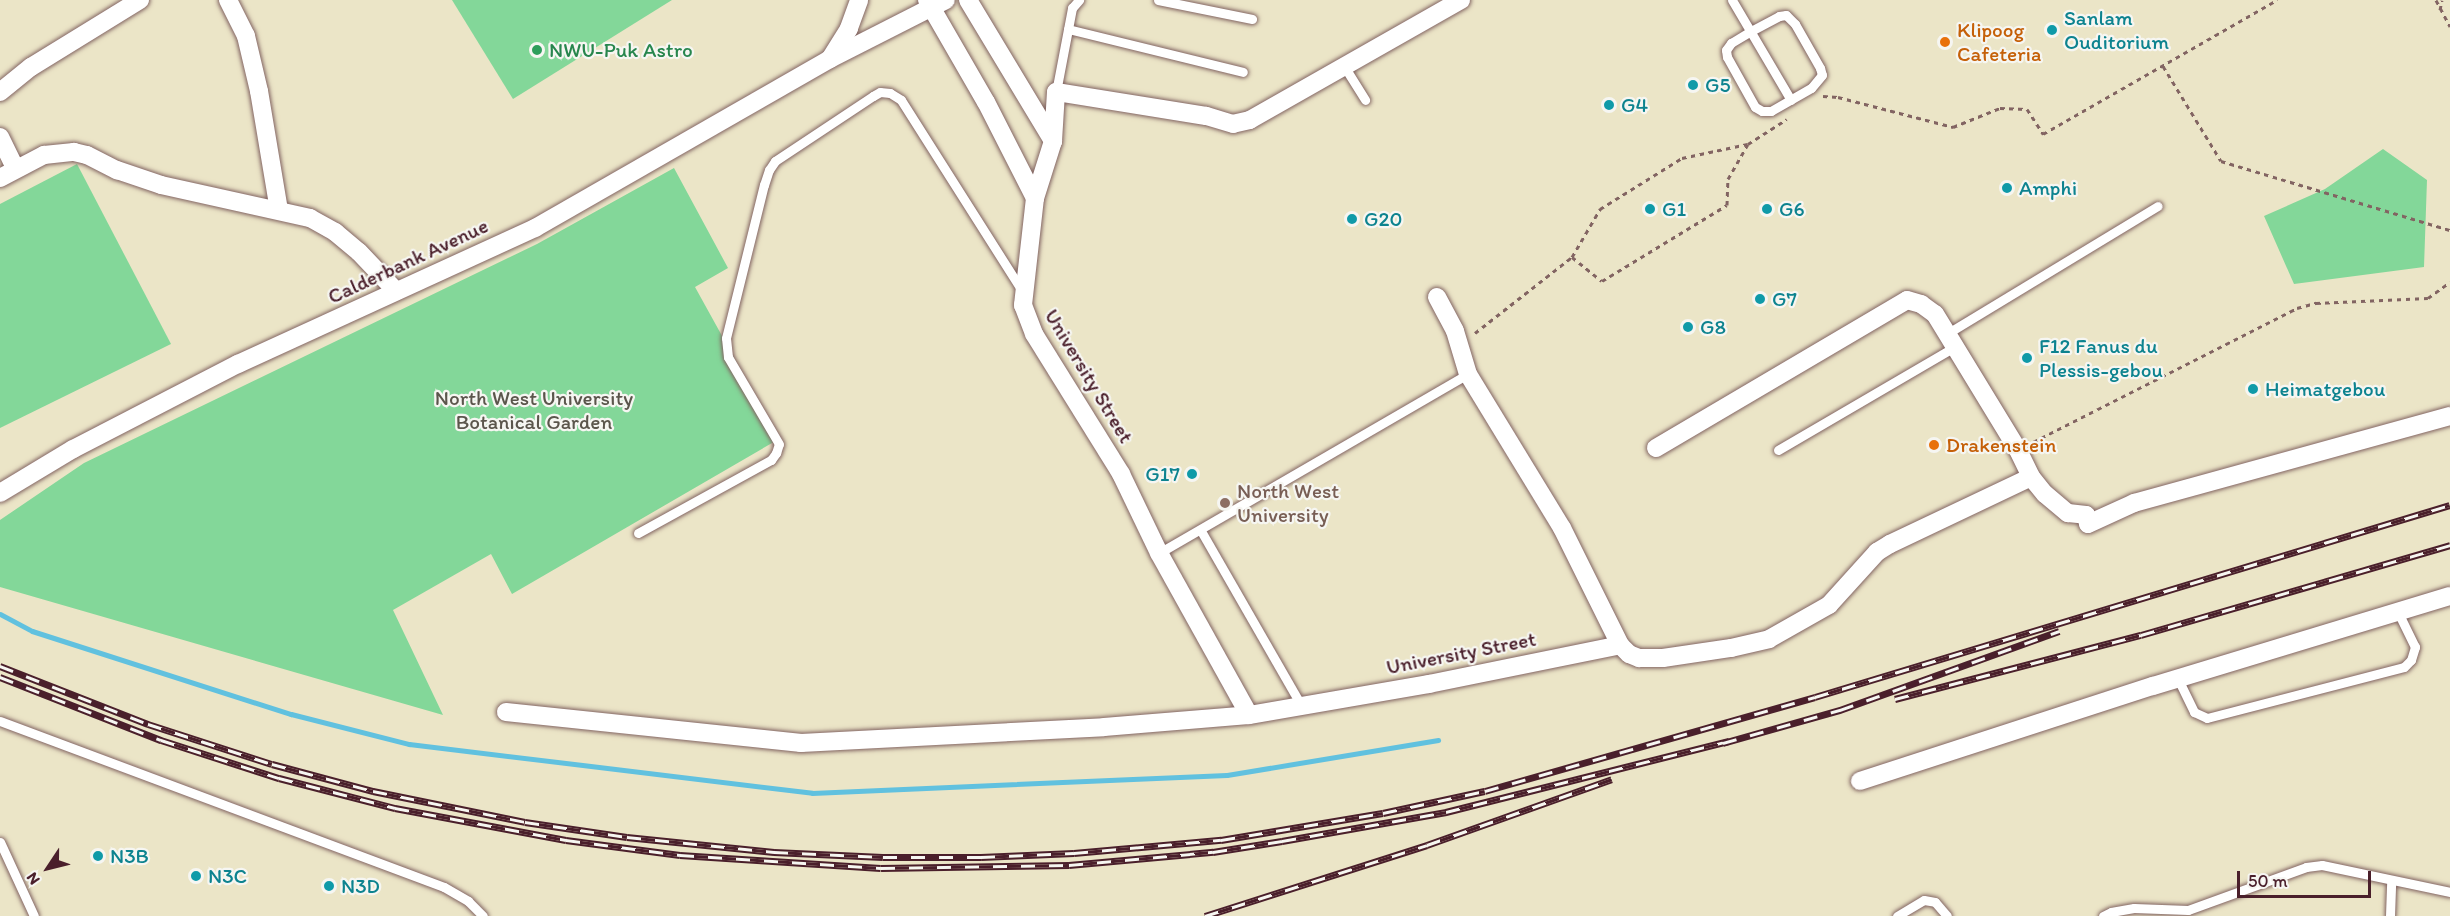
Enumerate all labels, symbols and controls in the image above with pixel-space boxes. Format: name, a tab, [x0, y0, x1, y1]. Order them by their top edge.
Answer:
place label: Sanlam Ouditorium	[2064, 5, 2169, 55]
place label: Klipoog Cafeteria	[1957, 17, 2041, 67]
marker: Sanlam Ouditorium	[2045, 23, 2059, 37]
marker: Klipoog Cafeteria	[1938, 35, 1952, 49]
place label: NWU-Puk Astro	[549, 37, 693, 63]
marker: NWU-Puk Astro	[530, 43, 544, 57]
place label: G5	[1705, 72, 1731, 98]
marker: G5	[1686, 78, 1700, 92]
place label: G4	[1621, 92, 1648, 118]
marker: G4	[1602, 98, 1616, 112]
place label: Amphi	[2019, 175, 2077, 201]
marker: Amphi	[2000, 181, 2014, 195]
place label: G1	[1662, 196, 1686, 222]
place label: G6	[1779, 196, 1805, 222]
marker: G1	[1643, 202, 1657, 216]
marker: G6	[1760, 202, 1774, 216]
place label: G20	[1364, 206, 1402, 232]
marker: G20	[1345, 212, 1359, 226]
street label: Calderbank Avenue	[324, 213, 492, 309]
place label: G7	[1772, 286, 1797, 312]
marker: G7	[1753, 292, 1767, 306]
street label: University Street	[1039, 304, 1139, 448]
place label: G8	[1700, 314, 1726, 340]
marker: G8	[1681, 320, 1695, 334]
place label: F12 Fanus du Plessis-gebou	[2039, 333, 2163, 383]
marker: F12 Fanus du Plessis-gebou	[2020, 351, 2034, 365]
place label: Heimatgebou	[2265, 376, 2385, 402]
marker: Heimatgebou	[2246, 382, 2260, 396]
park label: North West University Botanical Garden	[435, 385, 633, 435]
place label: Drakenstein	[1946, 432, 2056, 458]
marker: Drakenstein	[1927, 438, 1941, 452]
place label: G17	[1145, 461, 1180, 487]
marker: G17	[1185, 467, 1199, 481]
place label: North West University	[1237, 478, 1338, 528]
marker: North West University	[1218, 496, 1232, 510]
street label: University Street	[1384, 626, 1538, 680]
north arrow	[18, 838, 78, 898]
place label: N3B	[110, 843, 149, 869]
marker: N3B	[91, 849, 105, 863]
scale bar	[2240, 859, 2374, 897]
place label: N3C	[208, 863, 247, 889]
text: N	[22, 869, 44, 888]
marker: N3C	[189, 869, 203, 883]
text: 50 m	[2248, 870, 2288, 892]
place label: N3D	[341, 873, 380, 899]
marker: N3D	[322, 879, 336, 893]

